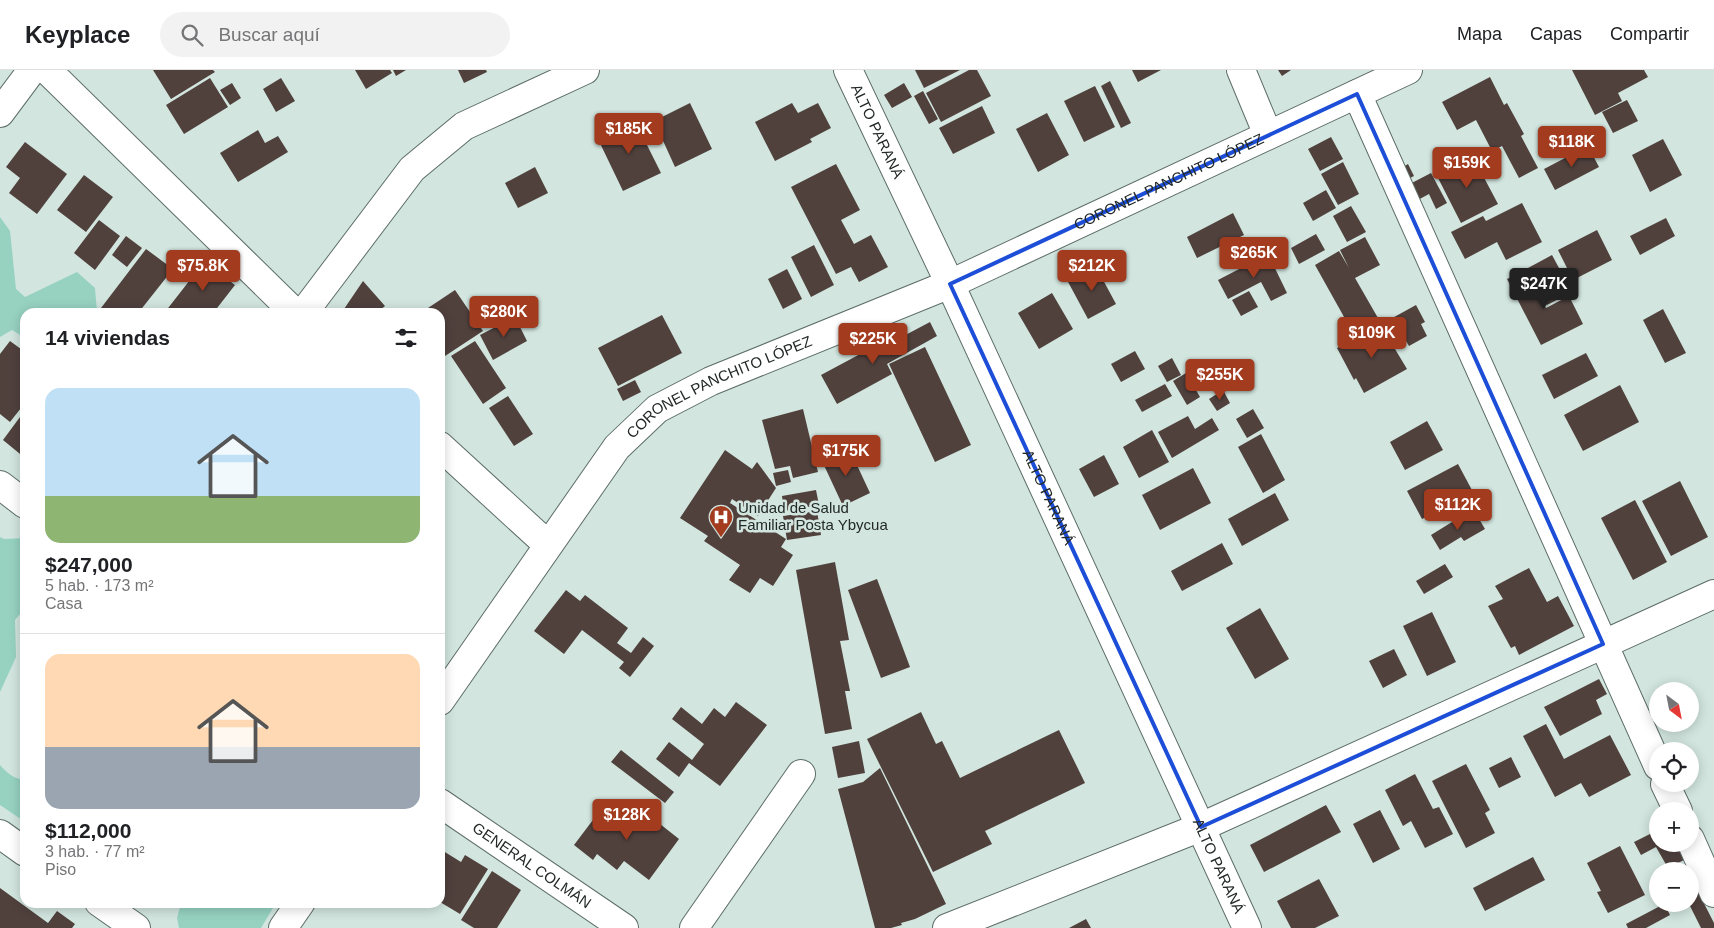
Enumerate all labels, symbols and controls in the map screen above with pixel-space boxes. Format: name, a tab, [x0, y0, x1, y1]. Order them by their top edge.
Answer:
search box	[160, 12, 510, 57]
text: Keyplace	[25, 21, 130, 48]
icon: search	[178, 21, 206, 49]
text: Buscar aquí	[218, 24, 320, 45]
text: Mapa	[1457, 24, 1502, 44]
text: Capas	[1530, 24, 1582, 44]
text: Compartir	[1610, 24, 1689, 44]
street label: ALTO PARANÁ	[848, 81, 907, 181]
pin: $185K	[594, 112, 664, 155]
text: $185K	[605, 120, 653, 137]
pin: $118K	[1537, 126, 1607, 168]
street label: CORONEL PANCHITO LÓPEZ	[1071, 130, 1266, 233]
text: $118K	[1549, 133, 1595, 150]
pin: $159K	[1432, 146, 1502, 189]
text: $159K	[1443, 154, 1491, 171]
pin: $265K	[1219, 236, 1289, 279]
text: $265K	[1230, 244, 1278, 261]
pin: $75.8K	[162, 250, 244, 292]
pin: $212K	[1057, 250, 1127, 292]
text: $75.8K	[177, 257, 229, 274]
text: $212K	[1068, 257, 1116, 274]
pin: $247K	[1509, 268, 1579, 310]
text: $247K	[1520, 275, 1568, 292]
pin: $280K	[469, 296, 539, 338]
text: $280K	[480, 303, 528, 320]
pin: $109K	[1337, 316, 1407, 359]
pin: $225K	[838, 322, 908, 365]
icon: filters	[392, 324, 420, 352]
text: $109K	[1348, 324, 1396, 341]
text: 14 viviendas	[45, 326, 170, 349]
text: $225K	[849, 330, 897, 347]
street label: CORONEL PANCHITO LÓPEZ	[623, 332, 814, 441]
pin: $255K	[1185, 358, 1255, 401]
text: $255K	[1196, 366, 1244, 383]
icon: home	[188, 421, 278, 511]
pin: $175K	[811, 434, 881, 477]
text: $175K	[822, 442, 870, 459]
street label: ALTO PARANÁ	[1020, 447, 1078, 547]
pin: $112K	[1423, 488, 1493, 531]
text: $112K	[1435, 496, 1481, 513]
place label: Unidad de Salud Familiar Posta Ybycua	[738, 499, 888, 533]
hospital icon: Unidad de Salud Familiar Posta Ybycua	[708, 504, 734, 538]
text: $247,000	[45, 553, 133, 576]
text: 5 hab. · 173 m²	[45, 577, 154, 594]
text: Casa	[45, 595, 82, 612]
north arrow	[1649, 682, 1699, 732]
map controls	[1649, 682, 1699, 912]
icon: home	[188, 686, 278, 776]
button: locate	[1649, 742, 1699, 792]
pin: $128K	[592, 798, 662, 841]
button: +	[1649, 802, 1699, 852]
text: $128K	[603, 806, 651, 823]
street label: ALTO PARANÁ	[1190, 816, 1248, 916]
text: $112,000	[45, 819, 131, 842]
street label: GENERAL COLMÁN	[470, 819, 595, 911]
text: 3 hab. · 77 m²	[45, 843, 145, 860]
text: Piso	[45, 861, 76, 878]
button: −	[1649, 862, 1699, 912]

